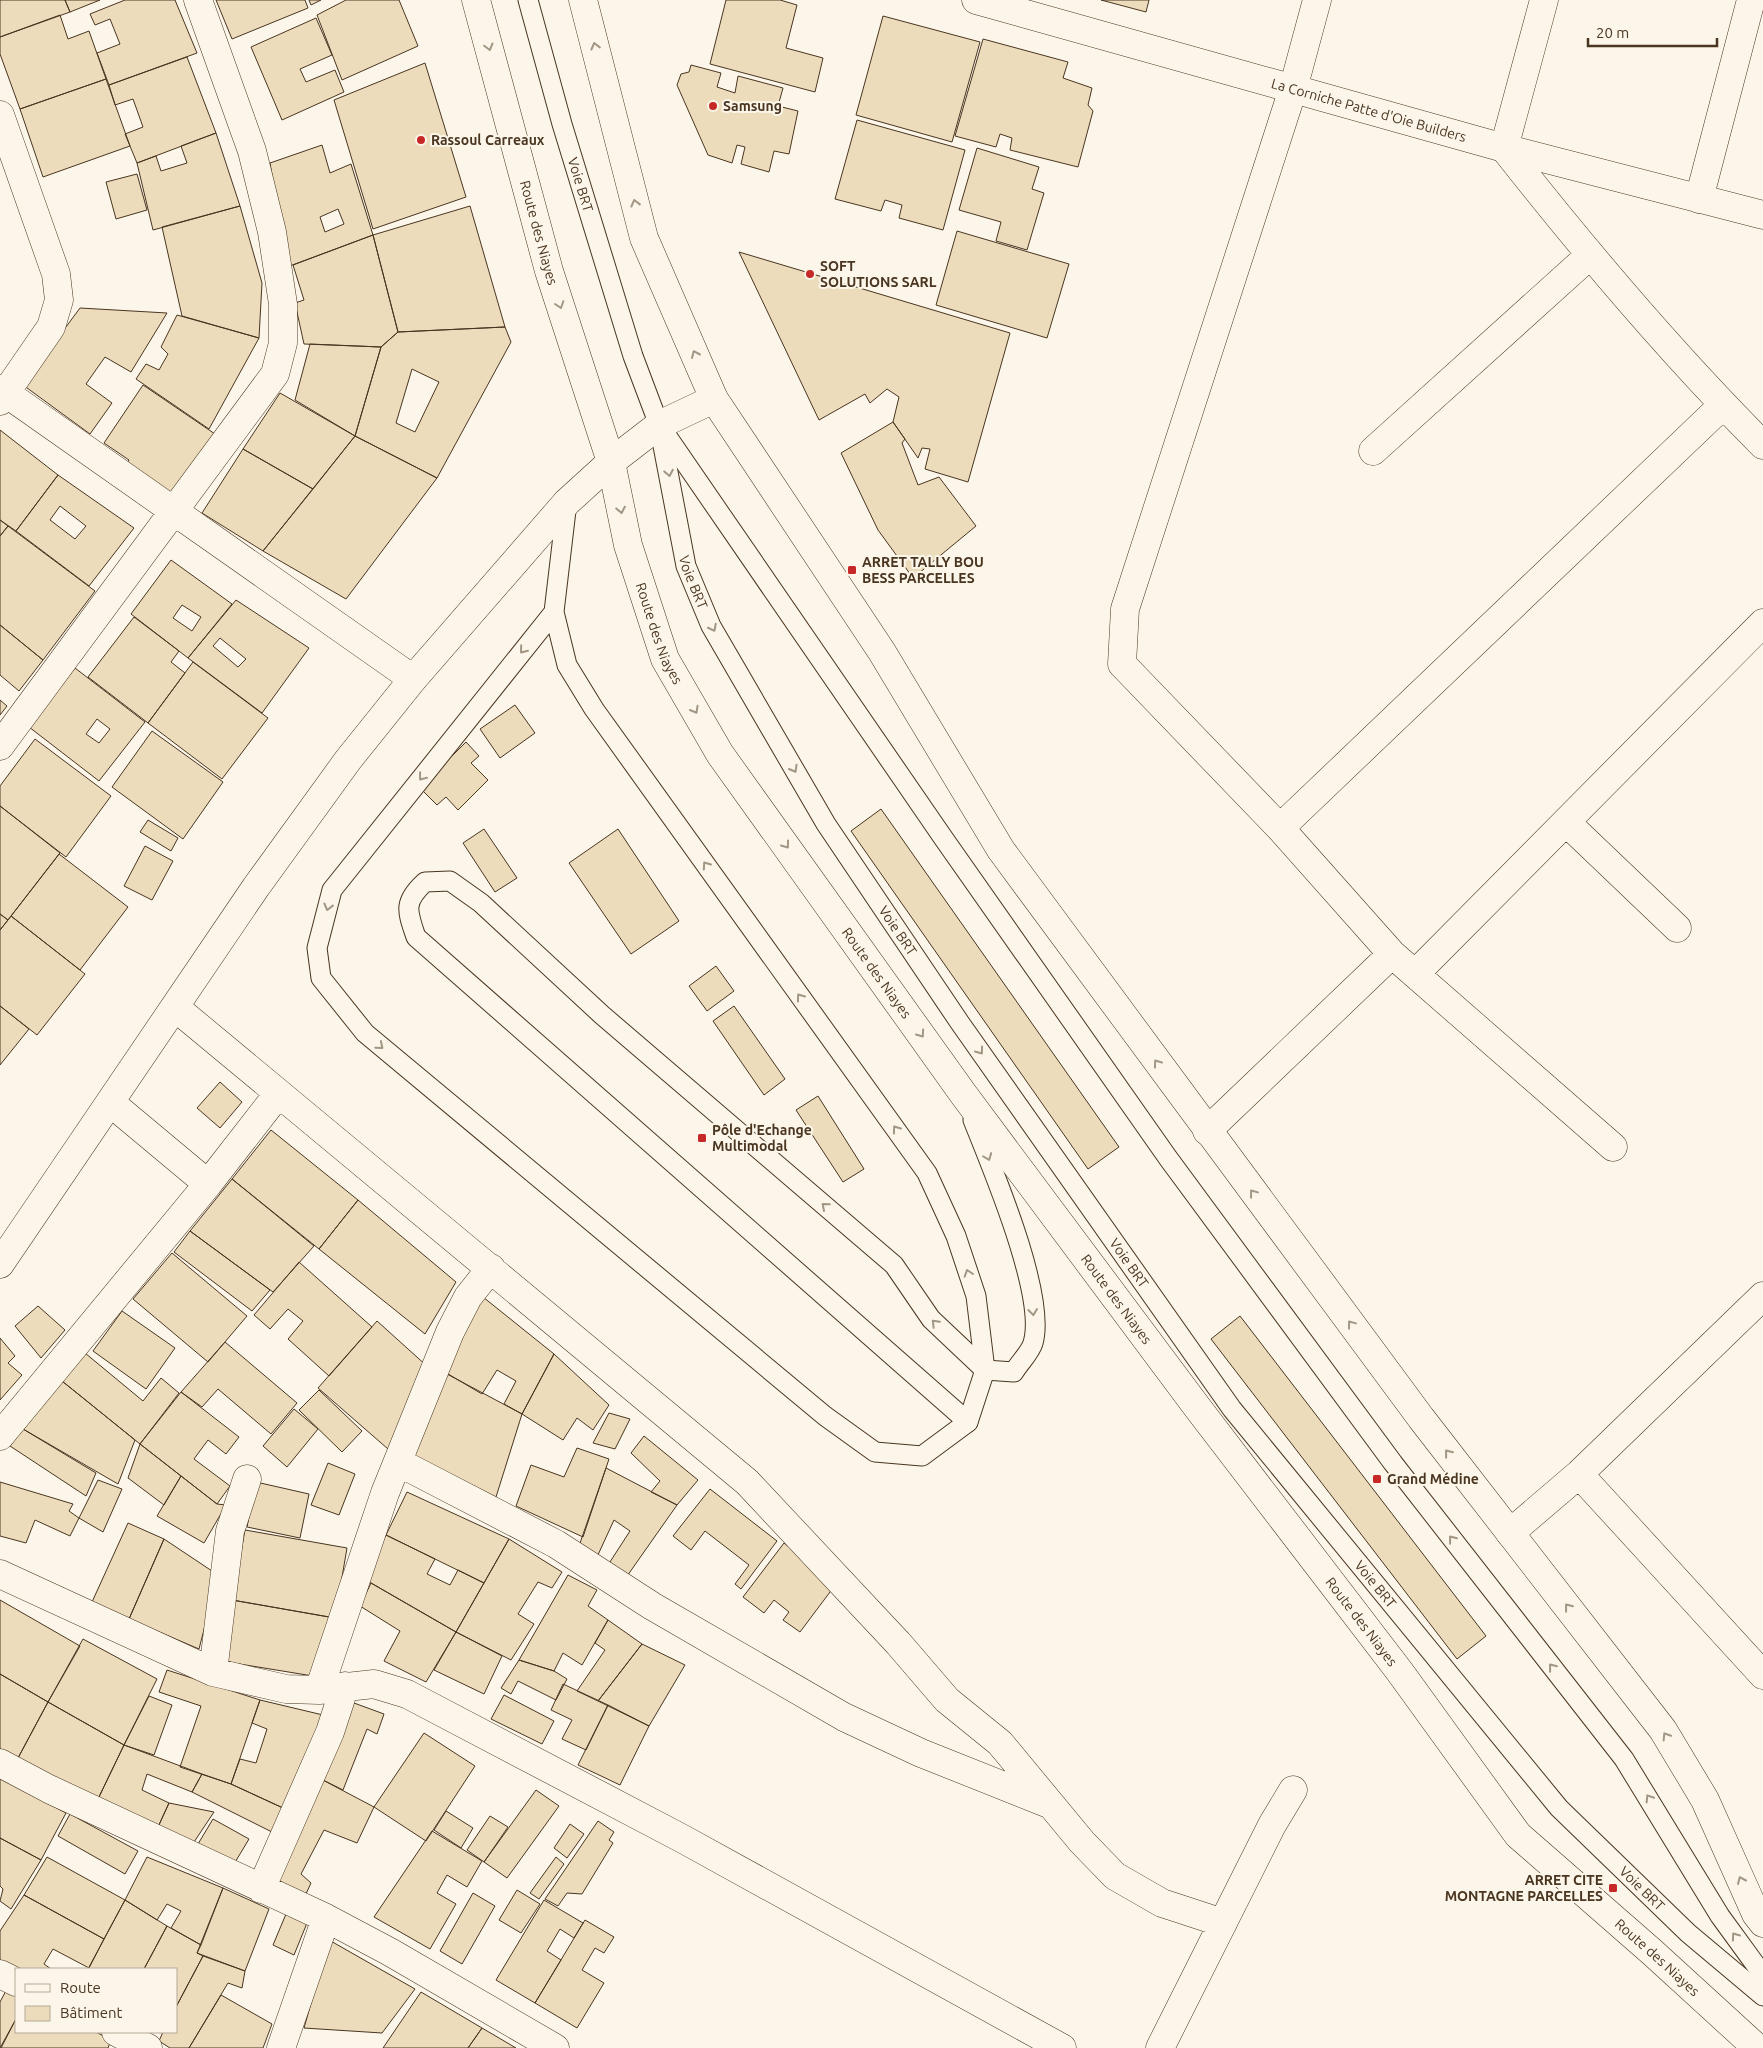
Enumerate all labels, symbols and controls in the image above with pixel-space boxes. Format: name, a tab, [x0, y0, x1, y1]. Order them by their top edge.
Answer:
scale bar	[1588, 15, 1717, 47]
text: 20 m	[1596, 24, 1629, 41]
one-way arrow	[483, 42, 493, 51]
one-way arrow	[590, 43, 600, 51]
street label: La Corniche Patte d'Oie Builders	[1270, 75, 1468, 145]
place label: Samsung	[723, 98, 782, 114]
marker: Samsung	[707, 100, 719, 112]
place label: Rassoul Carreaux	[431, 132, 545, 148]
marker: Rassoul Carreaux	[415, 134, 427, 146]
street label: Voie BRT	[565, 155, 597, 214]
street label: Route des Niayes	[517, 179, 561, 287]
one-way arrow	[630, 199, 641, 208]
place label: SOFT SOLUTIONS SARL	[820, 258, 937, 290]
marker: SOFT SOLUTIONS SARL	[804, 268, 816, 280]
one-way arrow	[555, 300, 565, 308]
one-way arrow	[690, 350, 701, 359]
one-way arrow	[663, 468, 673, 477]
one-way arrow	[615, 505, 626, 514]
street label: Voie BRT	[676, 554, 711, 611]
place label: ARRET TALLY BOU BESS PARCELLES	[862, 554, 984, 586]
marker: ARRET TALLY BOU BESS PARCELLES	[846, 564, 858, 576]
street label: Route des Niayes	[633, 581, 686, 687]
one-way arrow	[707, 623, 717, 632]
one-way arrow	[521, 644, 529, 653]
one-way arrow	[688, 705, 698, 714]
one-way arrow	[787, 764, 797, 773]
one-way arrow	[420, 771, 428, 780]
one-way arrow	[780, 839, 789, 849]
one-way arrow	[703, 861, 712, 871]
one-way arrow	[323, 903, 333, 911]
street label: Voie BRT	[875, 903, 920, 959]
street label: Route des Niayes	[839, 924, 914, 1021]
one-way arrow	[797, 993, 806, 1003]
one-way arrow	[915, 1028, 924, 1038]
one-way arrow	[374, 1040, 383, 1048]
one-way arrow	[974, 1045, 983, 1055]
one-way arrow	[1154, 1059, 1163, 1069]
place label: Pôle d'Echange Multimodal	[712, 1122, 812, 1154]
one-way arrow	[893, 1126, 901, 1135]
marker: Pôle d'Echange Multimodal	[696, 1132, 708, 1144]
one-way arrow	[982, 1152, 992, 1161]
one-way arrow	[1251, 1190, 1259, 1199]
one-way arrow	[821, 1203, 830, 1212]
street label: Voie BRT	[1106, 1235, 1152, 1291]
street label: Route des Niayes	[1078, 1251, 1155, 1347]
one-way arrow	[964, 1269, 974, 1278]
one-way arrow	[1028, 1308, 1038, 1317]
one-way arrow	[932, 1320, 941, 1329]
one-way arrow	[1348, 1321, 1356, 1330]
one-way arrow	[1446, 1450, 1454, 1459]
place label: Grand Médine	[1387, 1471, 1479, 1487]
marker: Grand Médine	[1371, 1473, 1383, 1485]
one-way arrow	[1450, 1536, 1458, 1545]
street label: Voie BRT	[1351, 1557, 1400, 1611]
street label: Route des Niayes	[1322, 1574, 1401, 1669]
one-way arrow	[1565, 1604, 1573, 1613]
one-way arrow	[1550, 1664, 1558, 1673]
one-way arrow	[1663, 1732, 1673, 1741]
one-way arrow	[1645, 1794, 1655, 1803]
street label: Voie BRT	[1616, 1863, 1668, 1914]
place label: ARRET CITE MONTAGNE PARCELLES	[1445, 1872, 1603, 1904]
one-way arrow	[1736, 1876, 1747, 1885]
marker: ARRET CITE MONTAGNE PARCELLES	[1607, 1882, 1619, 1894]
street label: Route des Niayes	[1612, 1916, 1703, 1999]
one-way arrow	[1732, 1932, 1741, 1942]
legend	[15, 1968, 178, 2033]
text: Route	[60, 1979, 101, 1996]
text: Bâtiment	[60, 2004, 123, 2021]

